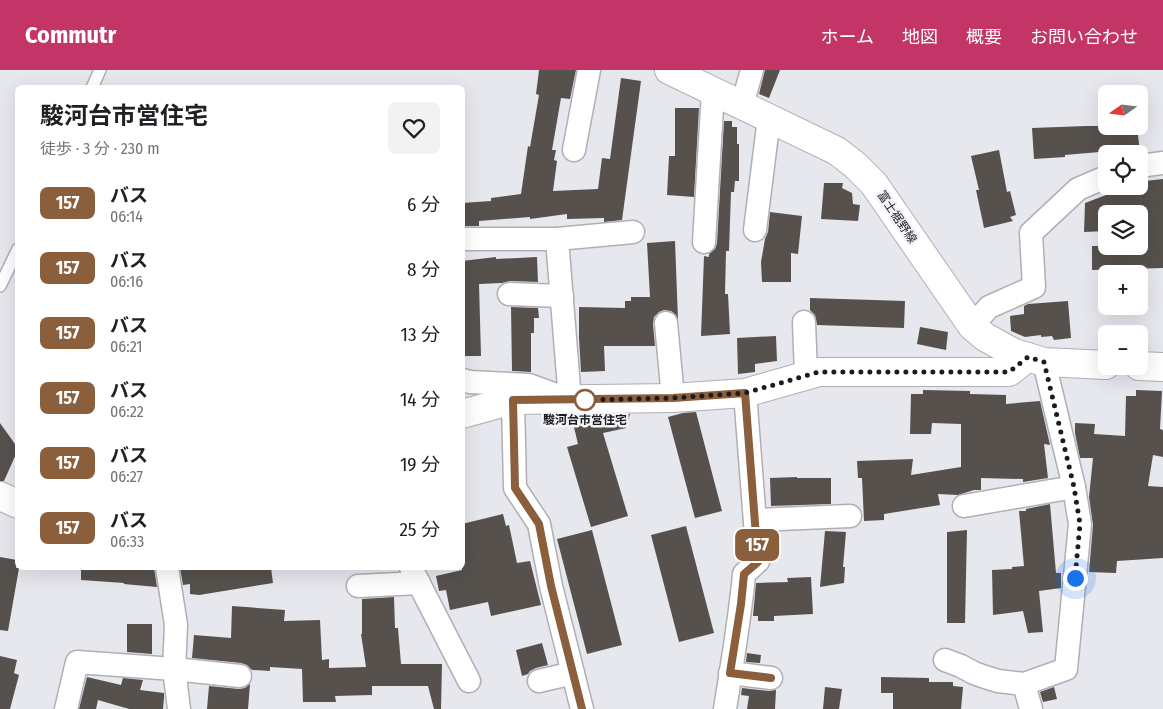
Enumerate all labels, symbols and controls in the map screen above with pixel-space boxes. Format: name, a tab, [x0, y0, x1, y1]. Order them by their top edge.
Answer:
text: Commutr	[25, 21, 116, 49]
text: ホーム	[821, 26, 874, 48]
text: 地図	[902, 26, 938, 48]
text: 概要	[966, 26, 1002, 48]
text: お問い合わせ	[1030, 26, 1138, 48]
north arrow	[1098, 85, 1148, 135]
map controls	[1098, 85, 1148, 375]
text: 駿河台市営住宅	[40, 102, 208, 130]
button: heart	[388, 102, 440, 154]
text: 徒歩 · 3 分 · 230 m	[40, 139, 159, 158]
button: locate	[1098, 145, 1148, 195]
text: バス	[110, 184, 148, 207]
street label: 富士裾野線	[874, 188, 920, 246]
text: 157	[56, 192, 79, 214]
text: 6 分	[407, 193, 440, 216]
button: layers	[1098, 205, 1148, 255]
text: 06:14	[110, 207, 143, 226]
text: バス	[110, 249, 148, 272]
text: 157	[56, 257, 79, 279]
text: 8 分	[407, 258, 440, 281]
button: +	[1098, 265, 1148, 315]
text: 06:16	[110, 272, 143, 291]
text: バス	[110, 314, 148, 337]
text: 157	[56, 322, 79, 344]
text: 13 分	[401, 323, 440, 346]
button: −	[1098, 325, 1148, 375]
text: 06:21	[110, 337, 143, 356]
text: バス	[110, 379, 148, 402]
text: 157	[56, 387, 79, 409]
text: 14 分	[400, 388, 440, 411]
marker: 駿河台市営住宅	[574, 389, 596, 411]
text: 06:22	[110, 402, 144, 421]
place label: 駿河台市営住宅	[543, 413, 627, 427]
text: バス	[110, 444, 148, 467]
text: 157	[56, 452, 79, 474]
text: 19 分	[400, 453, 440, 476]
text: 06:27	[110, 467, 143, 486]
text: バス	[110, 509, 148, 532]
text: 157	[56, 517, 79, 539]
text: 25 分	[399, 518, 440, 541]
line badge: 157	[728, 529, 786, 561]
text: 06:33	[110, 532, 144, 551]
text: 157	[745, 534, 769, 556]
your location	[1063, 566, 1088, 591]

